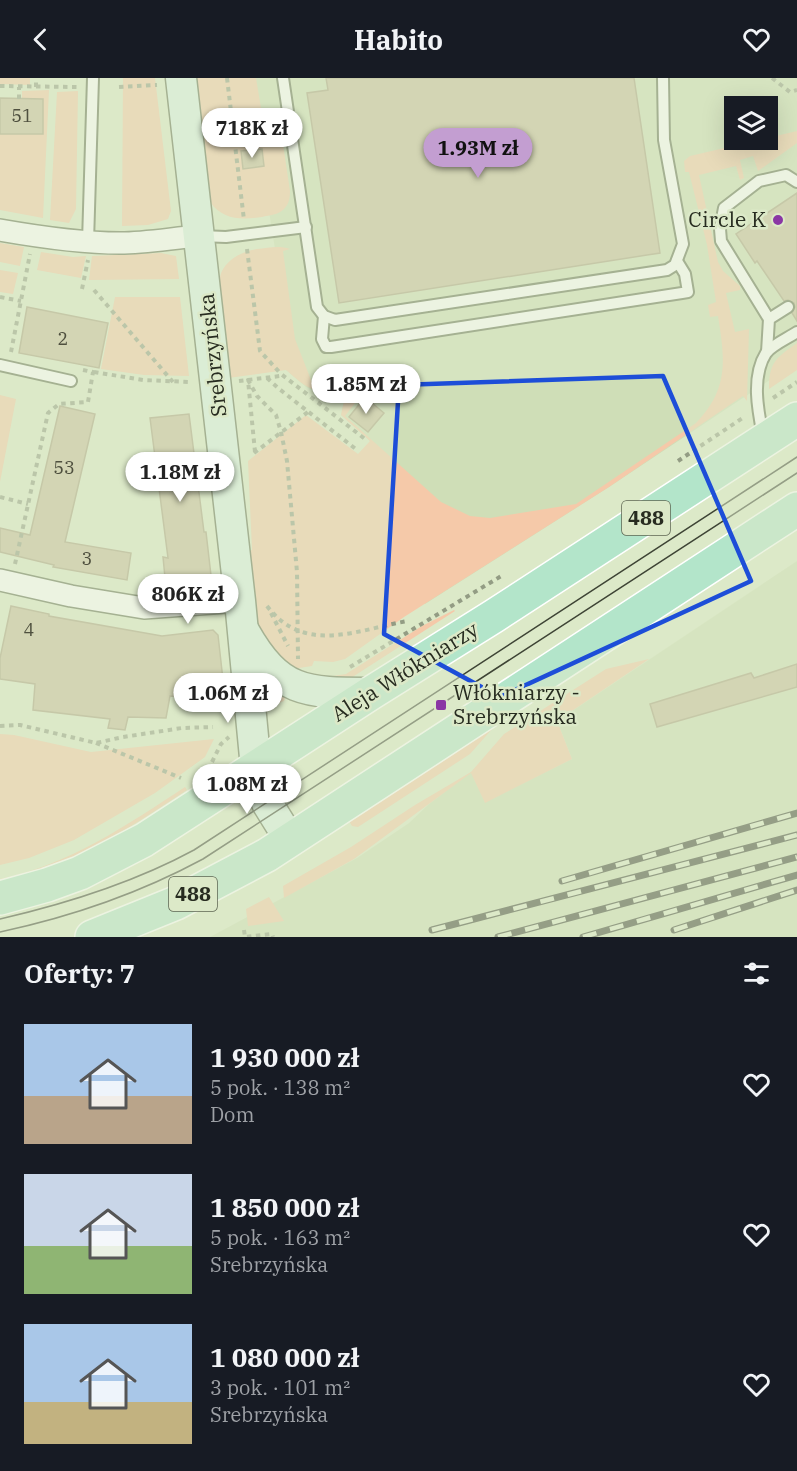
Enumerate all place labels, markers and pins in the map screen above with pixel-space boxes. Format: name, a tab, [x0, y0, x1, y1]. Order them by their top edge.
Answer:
pin: 718K zł	[197, 108, 307, 159]
pin: 1.93M zł	[416, 128, 540, 179]
place label: Circle K	[688, 205, 766, 233]
marker: Circle K	[771, 213, 785, 227]
pin: 1.85M zł	[304, 364, 428, 415]
pin: 1.18M zł	[118, 452, 242, 503]
pin: 806K zł	[133, 574, 243, 625]
pin: 1.06M zł	[166, 673, 290, 724]
place label: Włókniarzy - Srebrzyńska	[453, 678, 580, 730]
marker: Włókniarzy - Srebrzyńska	[434, 698, 448, 712]
pin: 1.08M zł	[185, 764, 309, 815]

